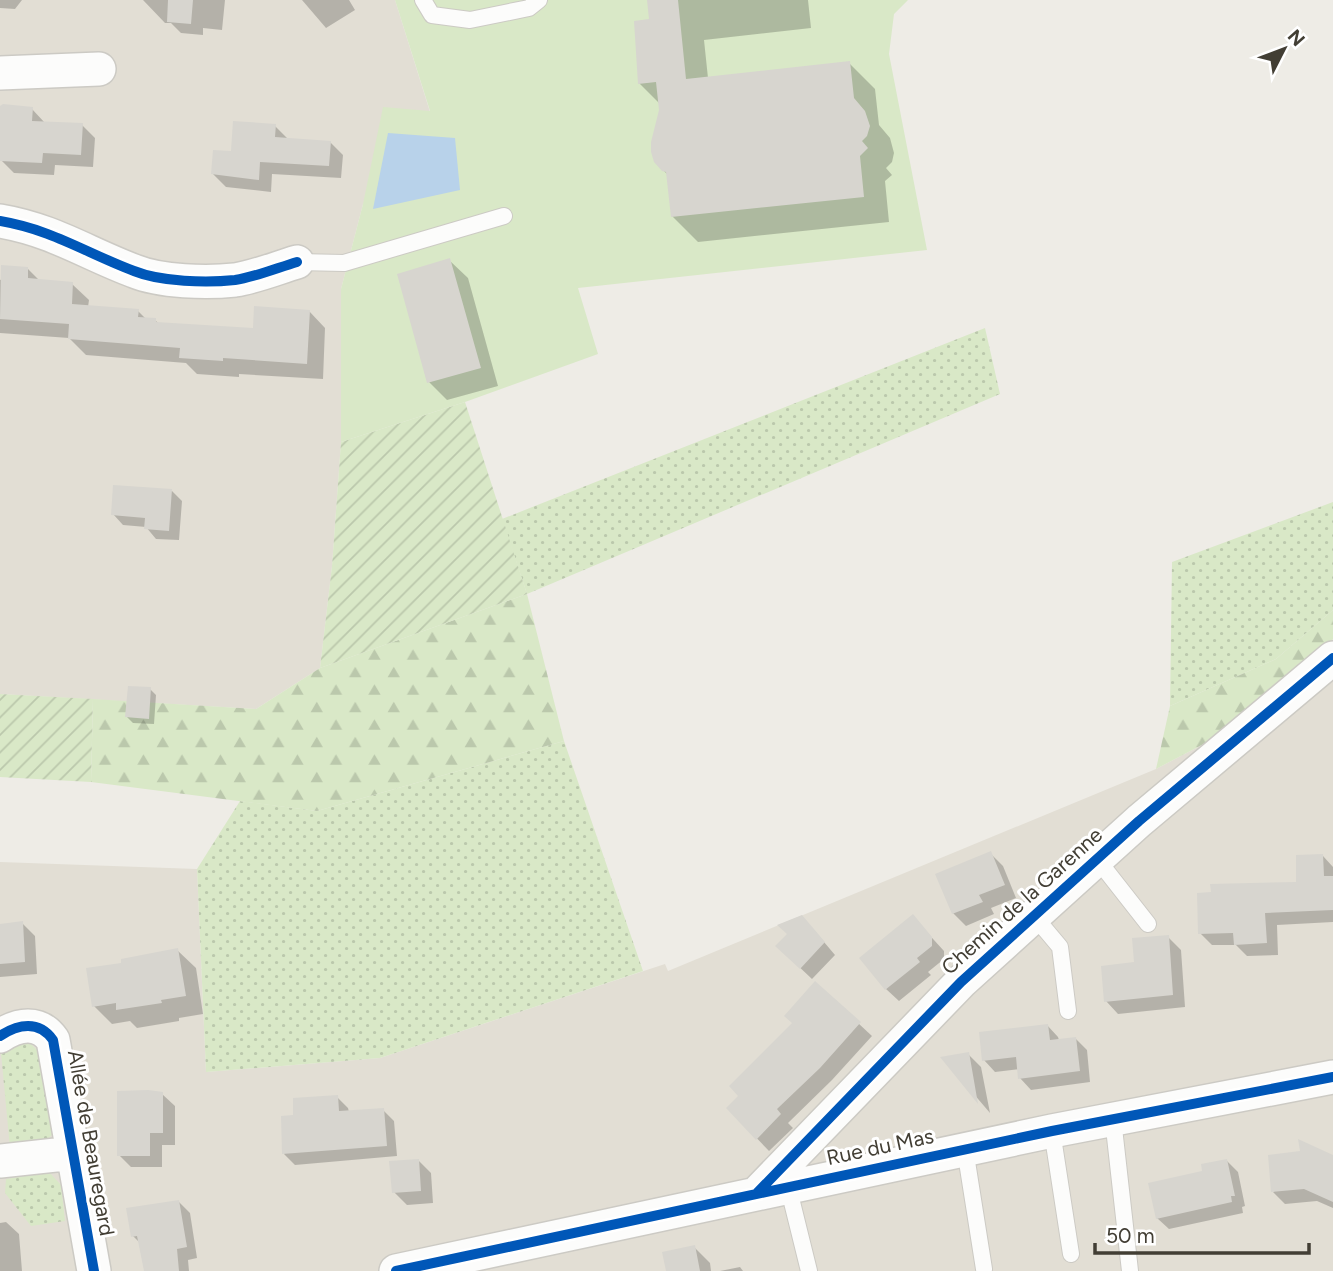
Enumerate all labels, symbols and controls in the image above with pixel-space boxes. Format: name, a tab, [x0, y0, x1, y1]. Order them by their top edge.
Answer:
north arrow	[1249, 14, 1319, 84]
text: N	[1283, 25, 1310, 51]
street label: Chemin de la Garenne	[936, 822, 1107, 979]
street label: Allée de Beauregard	[63, 1048, 120, 1238]
street label: Rue du Mas	[824, 1123, 936, 1170]
scale bar	[1095, 1212, 1308, 1256]
text: 50 m	[1106, 1223, 1155, 1248]

